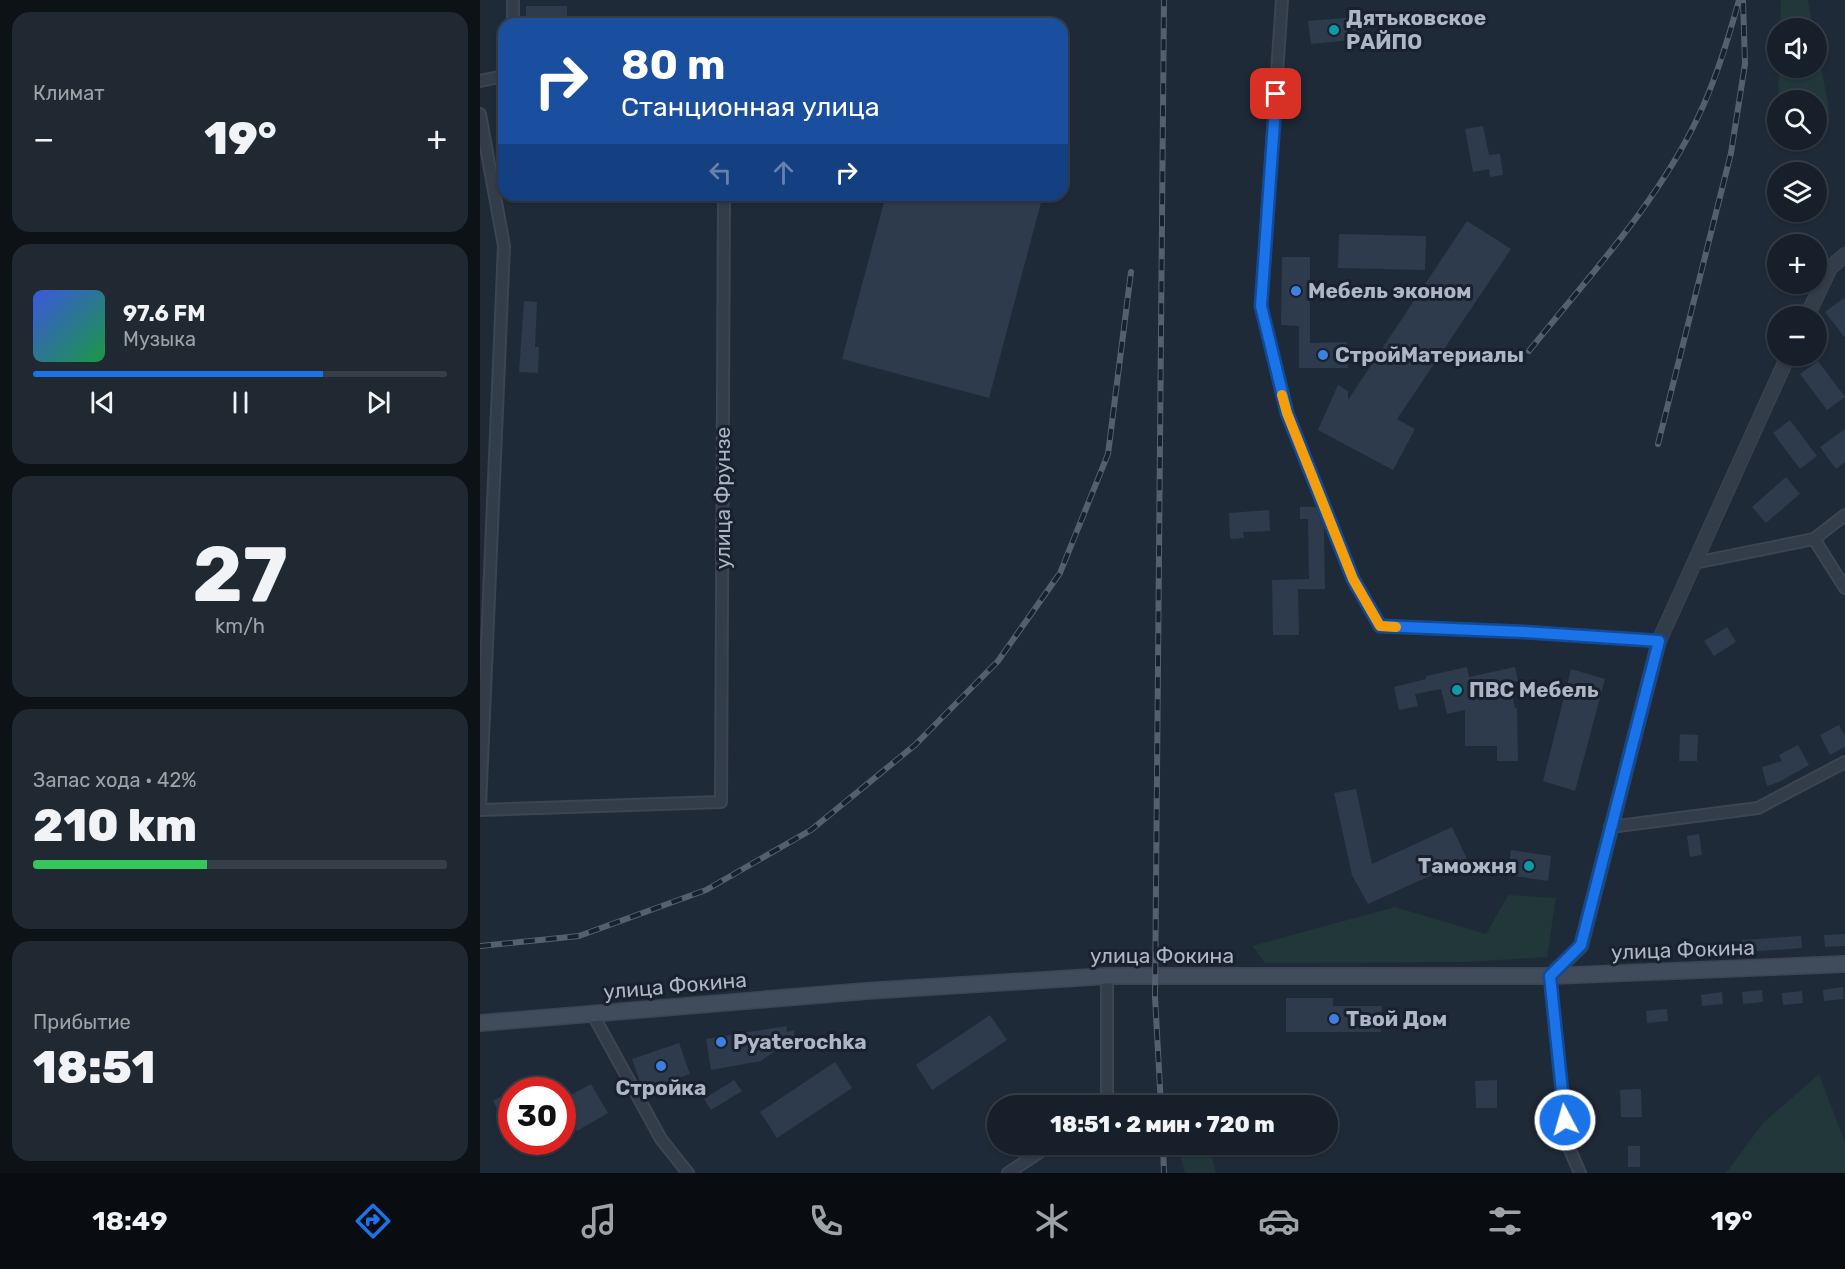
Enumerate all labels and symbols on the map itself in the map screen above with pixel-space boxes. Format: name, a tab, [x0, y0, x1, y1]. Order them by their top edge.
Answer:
place label: Дятьковское РАЙПО	[1346, 5, 1486, 54]
marker: Дятьковское РАЙПО	[1327, 23, 1341, 37]
pin	[1250, 68, 1301, 119]
place label: Мебель эконом	[1308, 278, 1472, 303]
marker: Мебель эконом	[1289, 284, 1303, 298]
place label: СтройМатериалы	[1335, 342, 1524, 367]
marker: СтройМатериалы	[1316, 348, 1330, 362]
street label: улица Фрунзе	[710, 427, 735, 569]
place label: ПВС Мебель	[1469, 677, 1599, 702]
marker: ПВС Мебель	[1450, 683, 1464, 697]
place label: Таможня	[1418, 853, 1517, 878]
marker: Таможня	[1522, 859, 1536, 873]
street label: улица Фокина	[1611, 934, 1755, 965]
street label: улица Фокина	[1090, 943, 1234, 968]
street label: улица Фокина	[602, 967, 748, 1004]
place label: Твой Дом	[1346, 1006, 1447, 1031]
marker: Твой Дом	[1327, 1012, 1341, 1026]
place label: Pyaterochka	[733, 1029, 867, 1054]
marker: Pyaterochka	[714, 1035, 728, 1049]
marker: Стройка	[654, 1059, 668, 1073]
place label: Стройка	[616, 1075, 706, 1100]
speed limit sign: 30	[498, 1077, 576, 1155]
position arrow	[1533, 1088, 1597, 1152]

